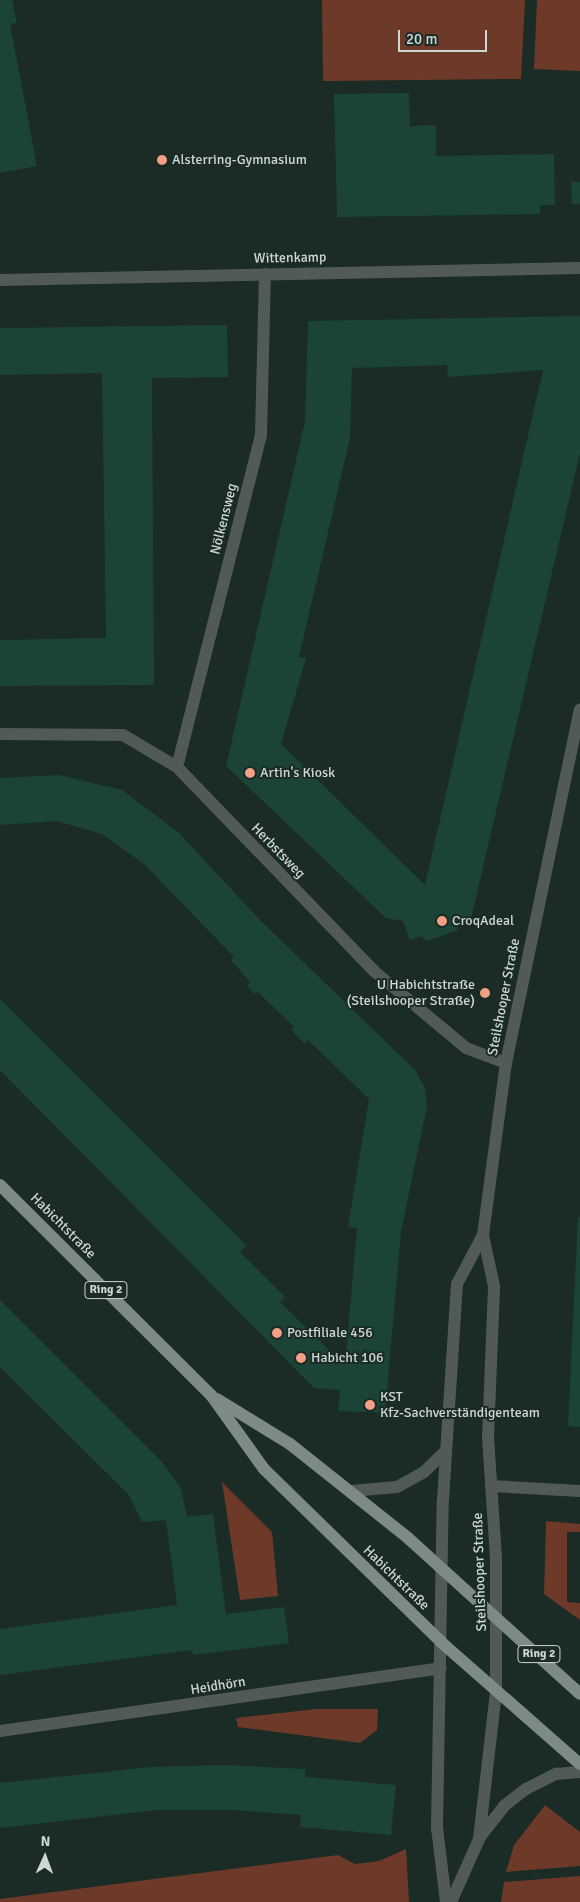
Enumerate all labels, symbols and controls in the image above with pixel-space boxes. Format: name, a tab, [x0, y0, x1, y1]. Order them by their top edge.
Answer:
scale bar	[400, 20, 489, 52]
text: 20 m	[406, 30, 437, 48]
place label: Alsterring-Gymnasium	[172, 152, 307, 168]
marker: Alsterring-Gymnasium	[156, 154, 168, 166]
street label: Wittenkamp	[254, 249, 326, 267]
street label: Nölkensweg	[207, 482, 241, 556]
place label: Artin's Kiosk	[260, 765, 335, 781]
marker: Artin's Kiosk	[244, 767, 256, 779]
street label: Herbstsweg	[247, 820, 309, 882]
place label: CroqAdeal	[452, 913, 514, 929]
marker: CroqAdeal	[436, 915, 448, 927]
street label: Steilshooper Straße	[484, 937, 524, 1057]
place label: U Habichtstraße (Steilshooper Straße)	[347, 977, 475, 1010]
marker: U Habichtstraße (Steilshooper Straße)	[479, 987, 491, 999]
street label: Habichtstraße	[27, 1190, 99, 1262]
road number: Ring 2	[84, 1280, 128, 1300]
place label: Postfiliale 456	[287, 1325, 373, 1341]
marker: Postfiliale 456	[271, 1327, 283, 1339]
place label: Habicht 106	[311, 1350, 384, 1366]
marker: Habicht 106	[295, 1352, 307, 1364]
place label: KST Kfz-Sachverständigenteam	[380, 1389, 540, 1421]
marker: KST Kfz-Sachverständigenteam	[364, 1399, 376, 1411]
street label: Steilshooper Straße	[470, 1512, 490, 1632]
street label: Habichtstraße	[359, 1542, 433, 1614]
road number: Ring 2	[516, 1645, 562, 1664]
street label: Heidhörn	[189, 1673, 247, 1699]
north arrow	[20, 1832, 70, 1882]
text: N	[40, 1833, 51, 1850]

